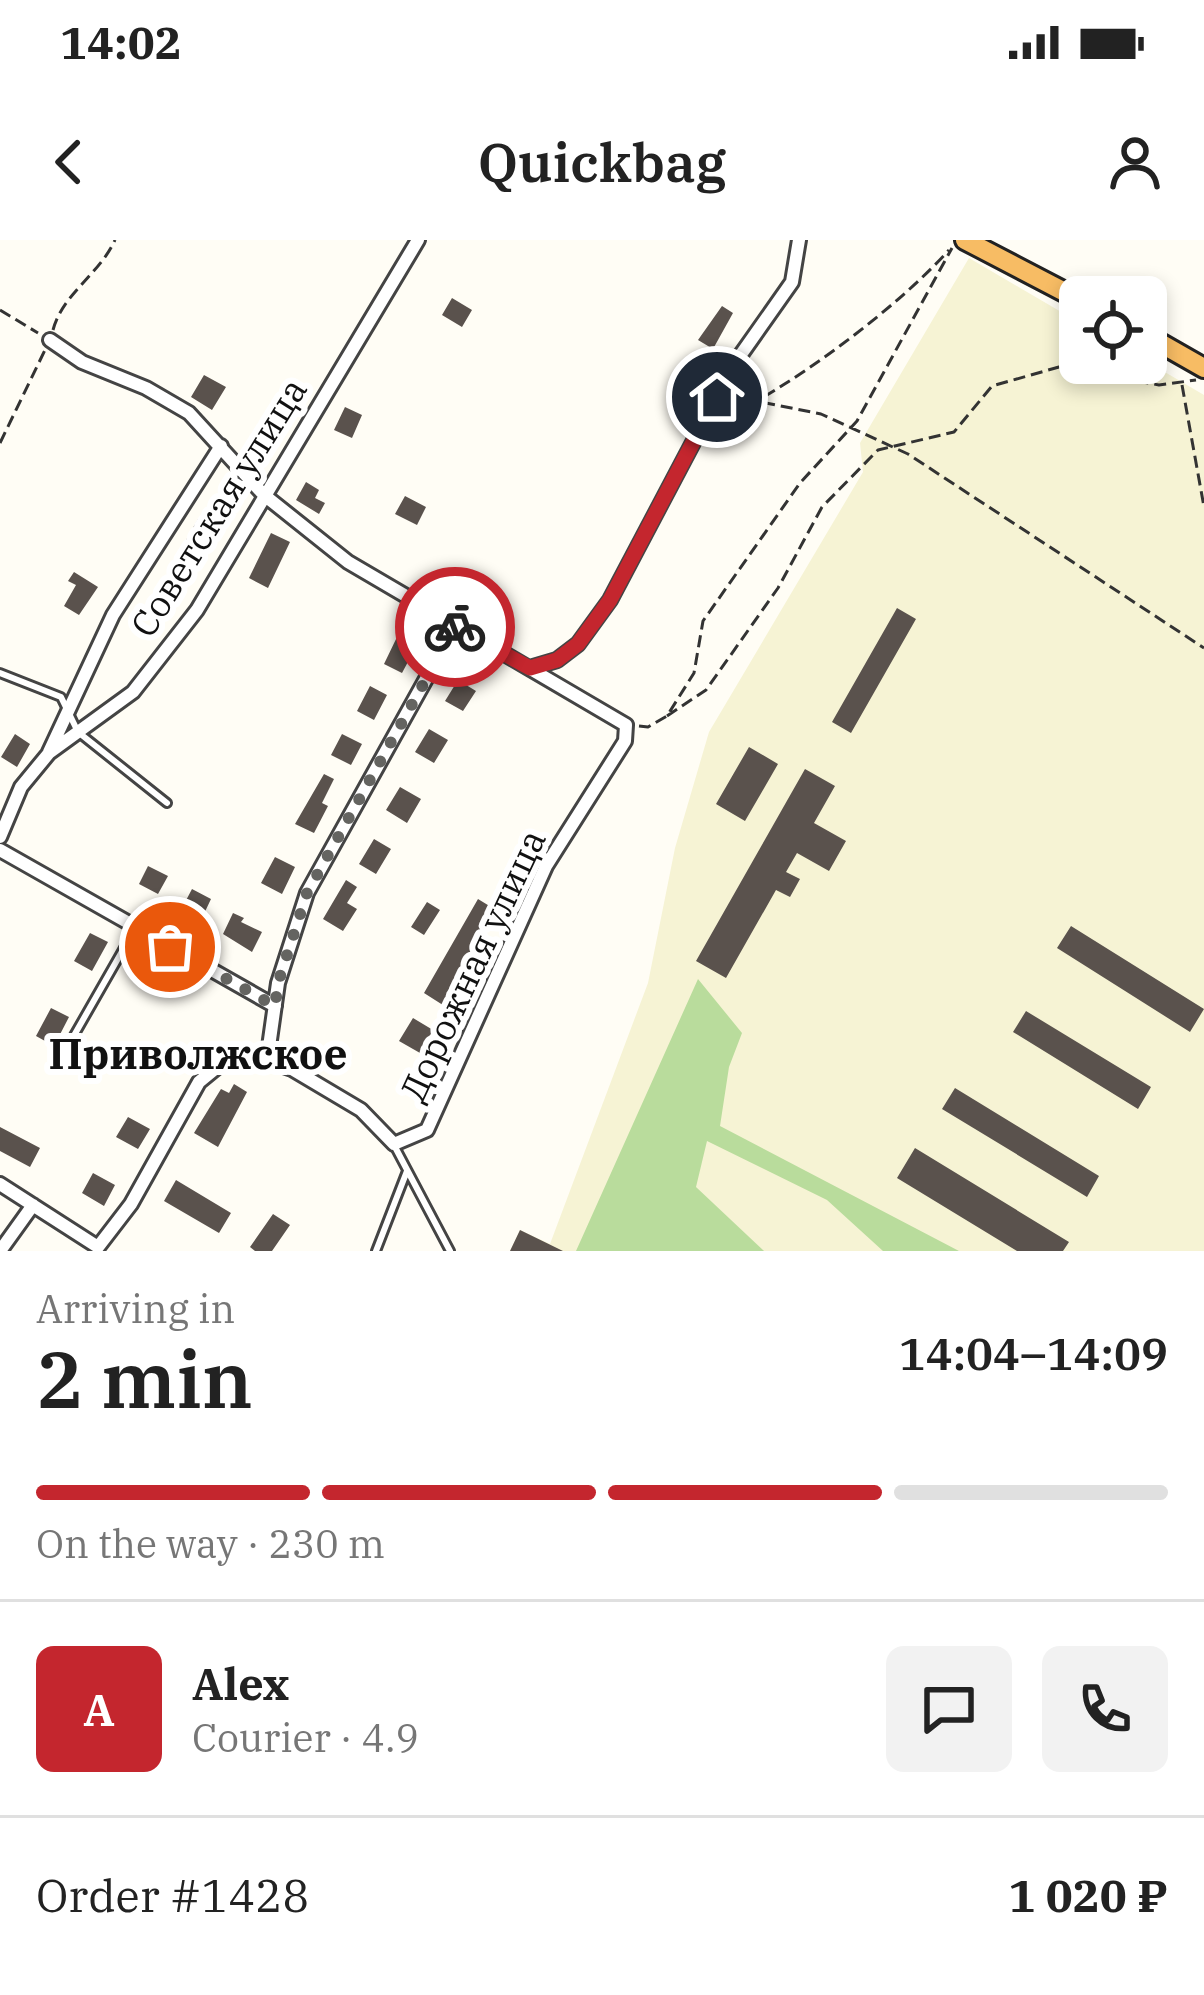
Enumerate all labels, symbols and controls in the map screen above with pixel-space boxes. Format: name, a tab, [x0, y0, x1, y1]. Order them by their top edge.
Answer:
text: 14:02	[60, 13, 182, 71]
text: Quickbag	[478, 127, 726, 197]
icon: back	[36, 129, 102, 195]
icon: person	[1102, 129, 1168, 195]
map controls	[1059, 276, 1167, 384]
button: locate	[1059, 276, 1167, 384]
pin	[666, 346, 768, 448]
icon: home	[684, 364, 750, 430]
street label: Советская улица	[119, 369, 317, 645]
courier	[395, 567, 515, 687]
icon: bike	[422, 594, 488, 660]
street label: Дорожная улица	[388, 821, 556, 1109]
pin	[119, 896, 221, 998]
icon: bag	[137, 914, 203, 980]
district label: Приволжское	[49, 1026, 347, 1081]
text: Arriving in	[36, 1283, 235, 1334]
text: 14:04–14:09	[899, 1324, 1168, 1382]
text: 2 min	[36, 1328, 253, 1429]
text: On the way · 230 m	[36, 1518, 385, 1569]
button: chat	[886, 1646, 1012, 1772]
button: phone	[1042, 1646, 1168, 1772]
text: Alex	[192, 1654, 289, 1712]
text: A	[83, 1680, 115, 1738]
text: Courier · 4.9	[192, 1712, 419, 1763]
text: Order #1428	[36, 1866, 309, 1924]
text: 1 020 ₽	[1008, 1866, 1168, 1924]

